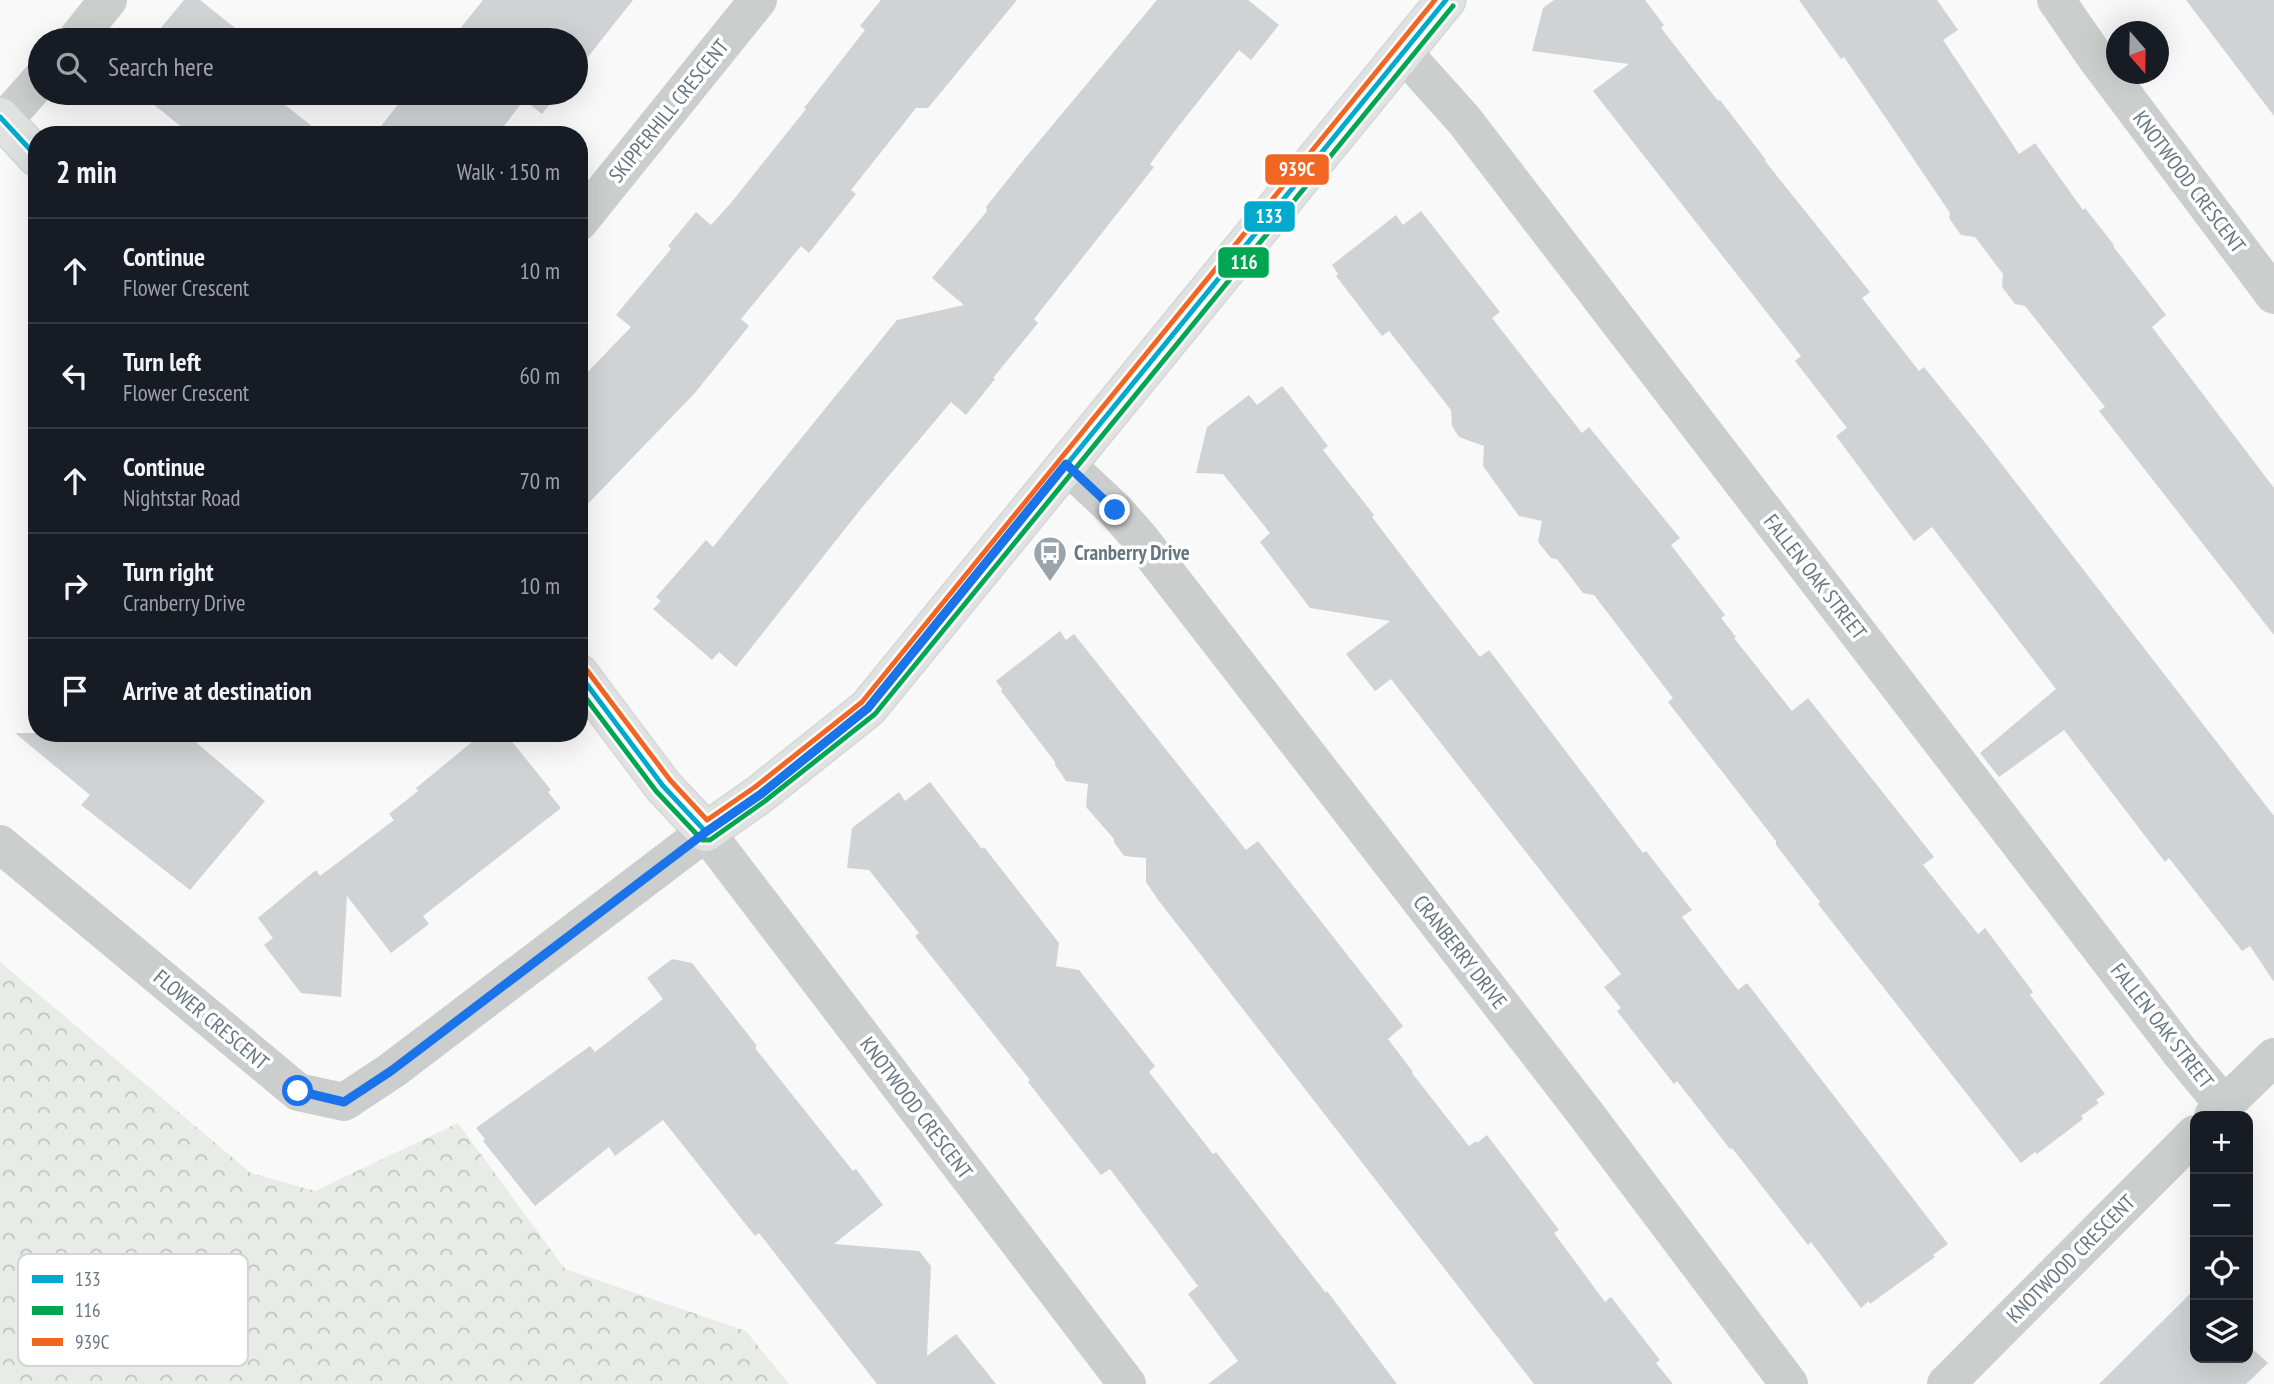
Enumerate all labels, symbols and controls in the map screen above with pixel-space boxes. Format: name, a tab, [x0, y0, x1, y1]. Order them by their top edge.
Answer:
north arrow	[2106, 21, 2169, 84]
search box	[28, 28, 588, 105]
street label: SKIPPERHILL CRESCENT	[603, 33, 735, 188]
icon: search	[52, 48, 90, 86]
text: Search here	[108, 50, 214, 83]
street label: KNOTWOOD CRESCENT	[2127, 105, 2252, 259]
text: 2 min	[56, 152, 117, 191]
line badge: 939C	[1264, 153, 1330, 186]
text: Walk · 150 m	[457, 157, 560, 186]
text: 939C	[1279, 157, 1315, 181]
line badge: 133	[1243, 200, 1296, 233]
text: 133	[1255, 204, 1283, 228]
text: Continue	[123, 240, 205, 273]
line badge: 116	[1217, 246, 1270, 279]
text: 116	[1230, 250, 1258, 274]
icon: ahead	[56, 252, 94, 290]
text: 10 m	[519, 256, 560, 285]
text: Flower Crescent	[123, 273, 249, 302]
text: Turn left	[123, 345, 201, 378]
icon: left	[56, 357, 94, 395]
text: 60 m	[519, 361, 560, 390]
text: Flower Crescent	[123, 378, 249, 407]
text: Continue	[123, 450, 205, 483]
icon: ahead	[56, 462, 94, 500]
text: 70 m	[519, 466, 560, 495]
text: Nightstar Road	[123, 483, 240, 512]
route end	[1099, 494, 1130, 525]
street label: FALLEN OAK STREET	[1758, 508, 1873, 645]
bus stop icon: Cranberry Drive	[1031, 534, 1069, 583]
place label: Cranberry Drive	[1074, 539, 1190, 566]
text: Turn right	[123, 555, 214, 588]
icon: right	[56, 567, 94, 605]
text: 10 m	[519, 571, 560, 600]
text: Cranberry Drive	[123, 588, 246, 617]
icon: arrive	[56, 672, 94, 710]
text: Arrive at destination	[123, 674, 312, 707]
street label: CRANBERRY DRIVE	[1408, 889, 1513, 1014]
street label: FALLEN OAK STREET	[2105, 957, 2220, 1094]
street label: FLOWER CRESCENT	[148, 964, 275, 1076]
street label: KNOTWOOD CRESCENT	[854, 1031, 979, 1185]
route start	[282, 1075, 313, 1106]
map controls	[2190, 1111, 2253, 1363]
button: +	[2190, 1111, 2253, 1174]
button: −	[2190, 1174, 2253, 1237]
street label: KNOTWOOD CRESCENT	[2001, 1188, 2141, 1329]
button: locate	[2190, 1237, 2253, 1300]
legend	[18, 1254, 248, 1366]
text: 133	[75, 1267, 101, 1291]
text: 116	[75, 1298, 101, 1322]
button: layers	[2190, 1300, 2253, 1363]
text: 939C	[75, 1330, 110, 1354]

